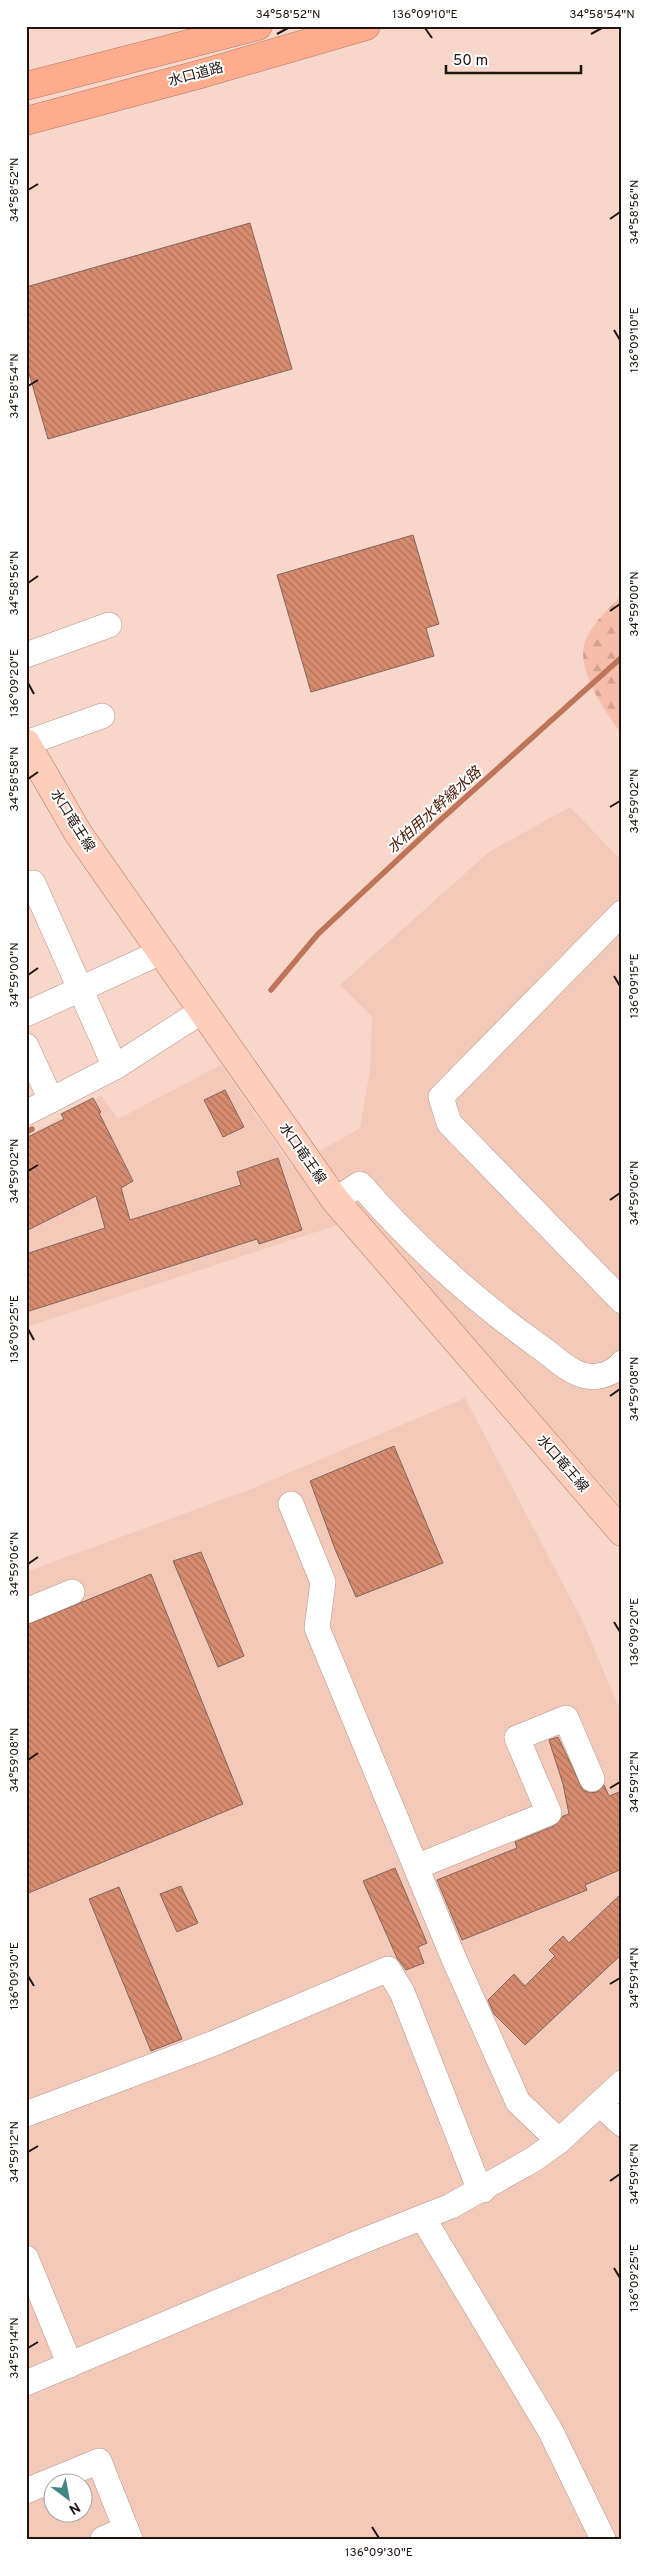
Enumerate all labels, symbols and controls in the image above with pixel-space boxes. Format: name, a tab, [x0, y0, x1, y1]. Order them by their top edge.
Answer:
text: 34°58'52"N	[255, 7, 321, 23]
text: 136°09'10"E	[392, 7, 458, 23]
text: 34°58'54"N	[569, 7, 635, 23]
scale bar	[446, 42, 580, 74]
text: 50 m	[453, 52, 488, 71]
street label: 水口道路	[167, 60, 225, 90]
text: 34°58'52"N	[7, 157, 23, 223]
text: 34°58'56"N	[627, 180, 643, 244]
text: 136°09'10"E	[627, 307, 643, 373]
text: 34°58'54"N	[7, 353, 23, 419]
text: 34°58'56"N	[7, 551, 23, 615]
text: 34°59'00"N	[627, 571, 643, 637]
text: 136°09'20"E	[7, 649, 23, 717]
text: 34°58'58"N	[7, 746, 23, 812]
water label: 水柏用水幹線水路	[384, 762, 487, 858]
text: 34°59'02"N	[627, 768, 643, 834]
street label: 水口竜王線	[46, 787, 98, 855]
text: 34°59'00"N	[7, 942, 23, 1008]
text: 136°09'15"E	[627, 953, 643, 1019]
street label: 水口竜王線	[275, 1120, 329, 1188]
text: 34°59'02"N	[7, 1138, 23, 1204]
text: 34°59'06"N	[627, 1161, 643, 1225]
text: 136°09'25"E	[7, 1295, 23, 1363]
text: 34°59'08"N	[627, 1356, 643, 1422]
street label: 水口竜王線	[533, 1432, 591, 1496]
text: 34°59'06"N	[7, 1532, 23, 1596]
text: 136°09'20"E	[627, 1598, 643, 1666]
text: 34°59'08"N	[7, 1727, 23, 1793]
text: 34°59'12"N	[627, 1751, 643, 1813]
text: 136°09'30"E	[7, 1942, 23, 2010]
text: 34°59'14"N	[627, 1947, 643, 2009]
text: 34°59'12"N	[7, 2121, 23, 2183]
text: 34°59'16"N	[627, 2143, 643, 2205]
text: 136°09'25"E	[627, 2244, 643, 2312]
text: 34°59'14"N	[7, 2317, 23, 2379]
north arrow	[42, 2472, 92, 2522]
text: N	[65, 2498, 83, 2518]
text: 136°09'30"E	[345, 2545, 413, 2561]

